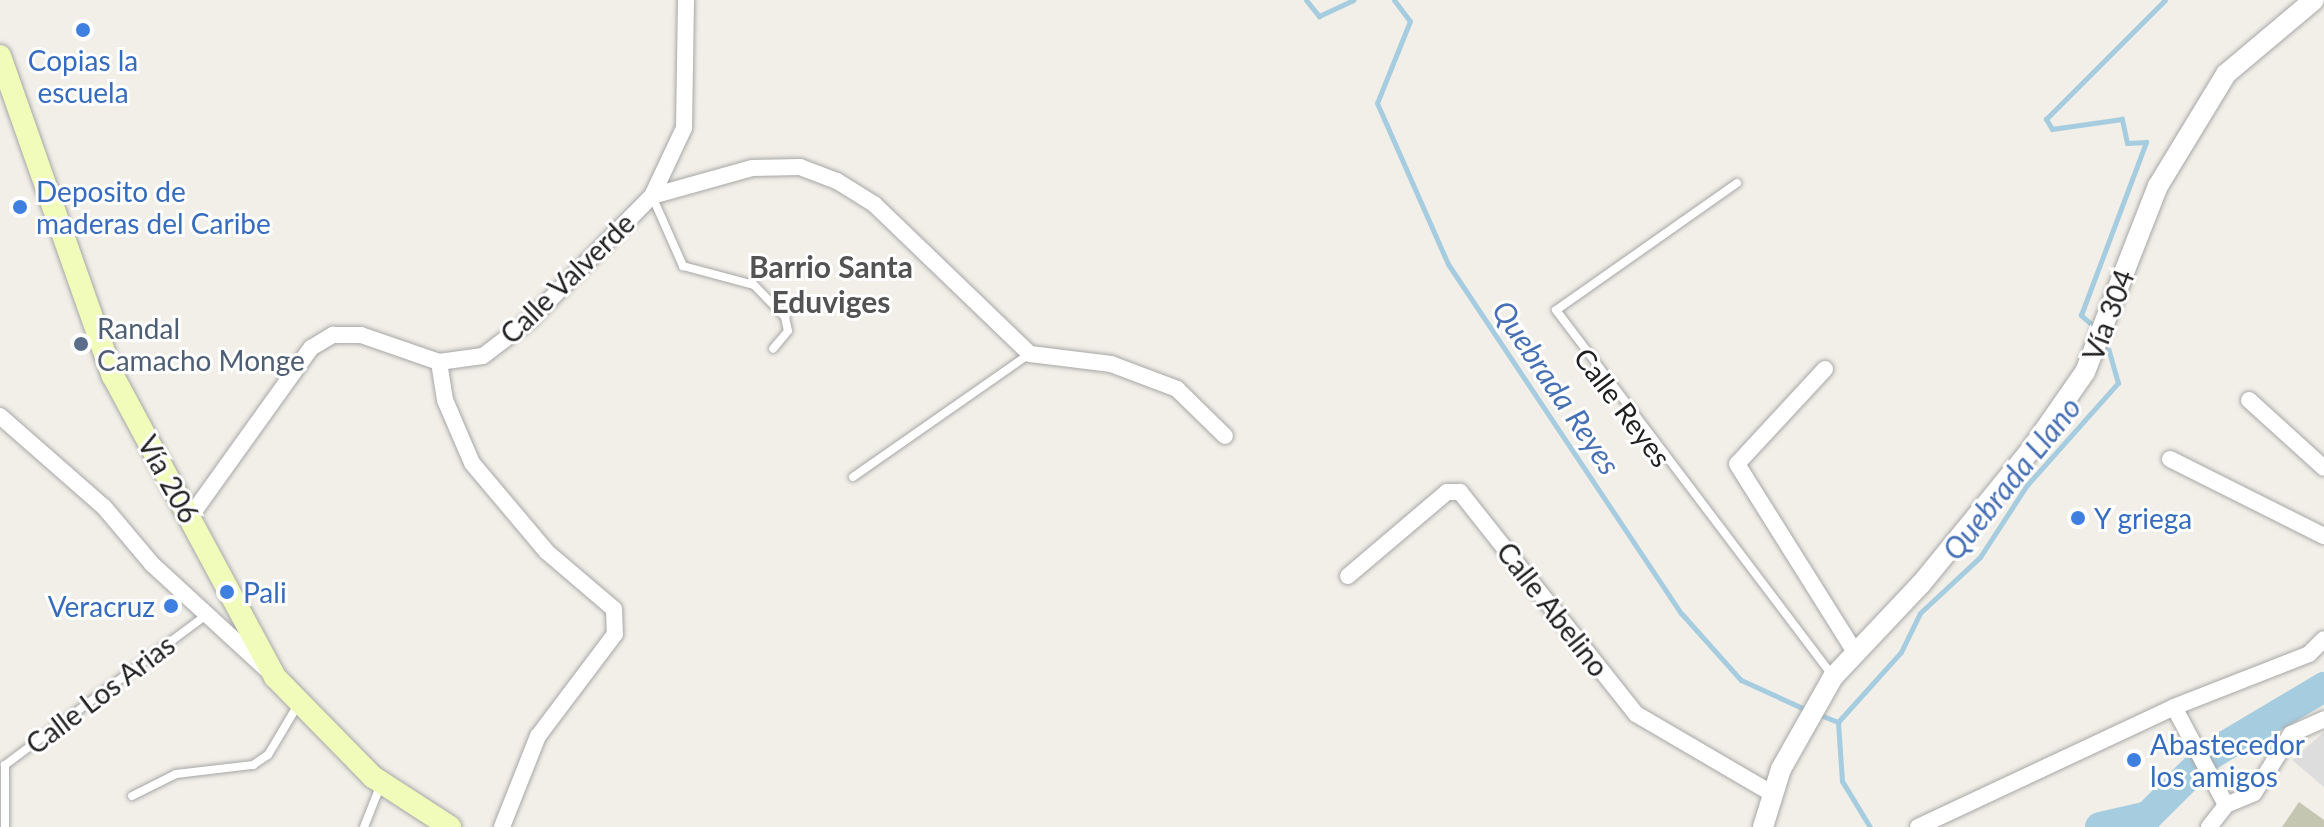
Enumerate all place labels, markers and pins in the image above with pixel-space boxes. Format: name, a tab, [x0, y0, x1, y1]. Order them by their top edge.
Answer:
marker: Copias la escuela	[74, 21, 92, 39]
place label: Copias la escuela	[28, 43, 138, 109]
place label: Deposito de maderas del Caribe	[36, 174, 271, 240]
marker: Deposito de maderas del Caribe	[11, 198, 29, 216]
place label: Randal Camacho Monge	[97, 311, 305, 377]
marker: Randal Camacho Monge	[72, 335, 90, 353]
place label: Y griega	[2094, 501, 2193, 535]
marker: Y griega	[2069, 509, 2087, 527]
place label: Pali	[243, 575, 287, 609]
marker: Pali	[218, 583, 236, 601]
place label: Veracruz	[48, 589, 155, 623]
marker: Veracruz	[162, 597, 180, 615]
place label: Abastecedor los amigos	[2150, 727, 2305, 793]
marker: Abastecedor los amigos	[2125, 751, 2143, 769]

